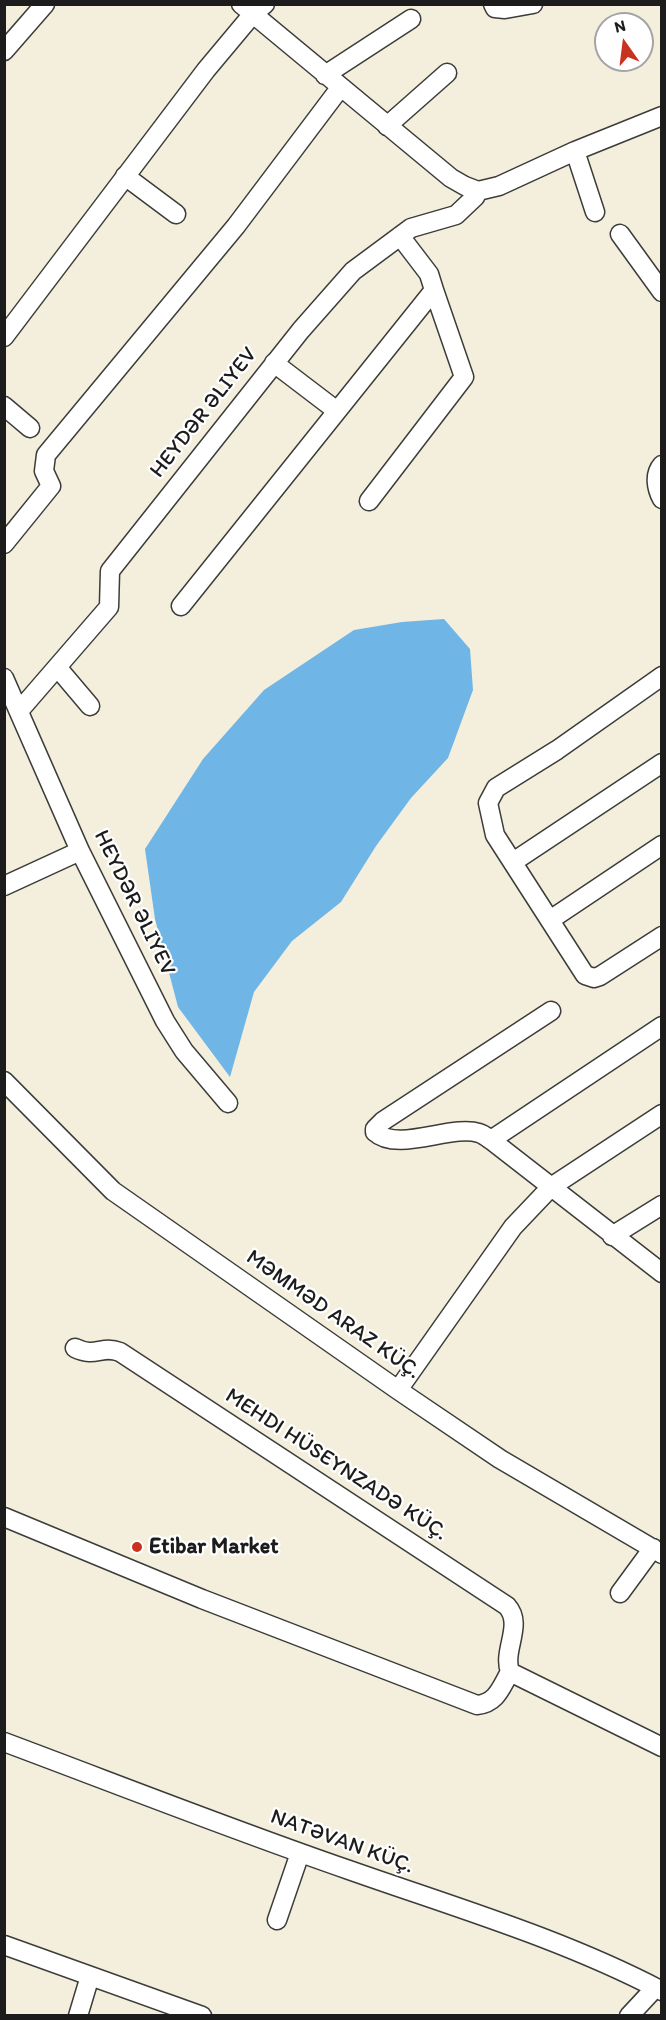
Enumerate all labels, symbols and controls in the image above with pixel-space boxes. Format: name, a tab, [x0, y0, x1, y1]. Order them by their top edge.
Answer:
north arrow	[594, 12, 654, 72]
text: N	[612, 15, 628, 37]
street label: HEYDƏR ƏLIYEV	[145, 342, 263, 484]
street label: HEYDƏR ƏLIYEV	[87, 826, 181, 980]
street label: MƏMMƏD ARAZ KÜÇ.	[240, 1245, 426, 1385]
street label: MEHDI HÜSEYNZADƏ KÜÇ.	[220, 1383, 452, 1547]
place label: Etibar Market	[149, 1534, 278, 1560]
marker: Etibar Market	[130, 1540, 144, 1554]
street label: NATƏVAN KÜÇ.	[267, 1804, 417, 1880]

